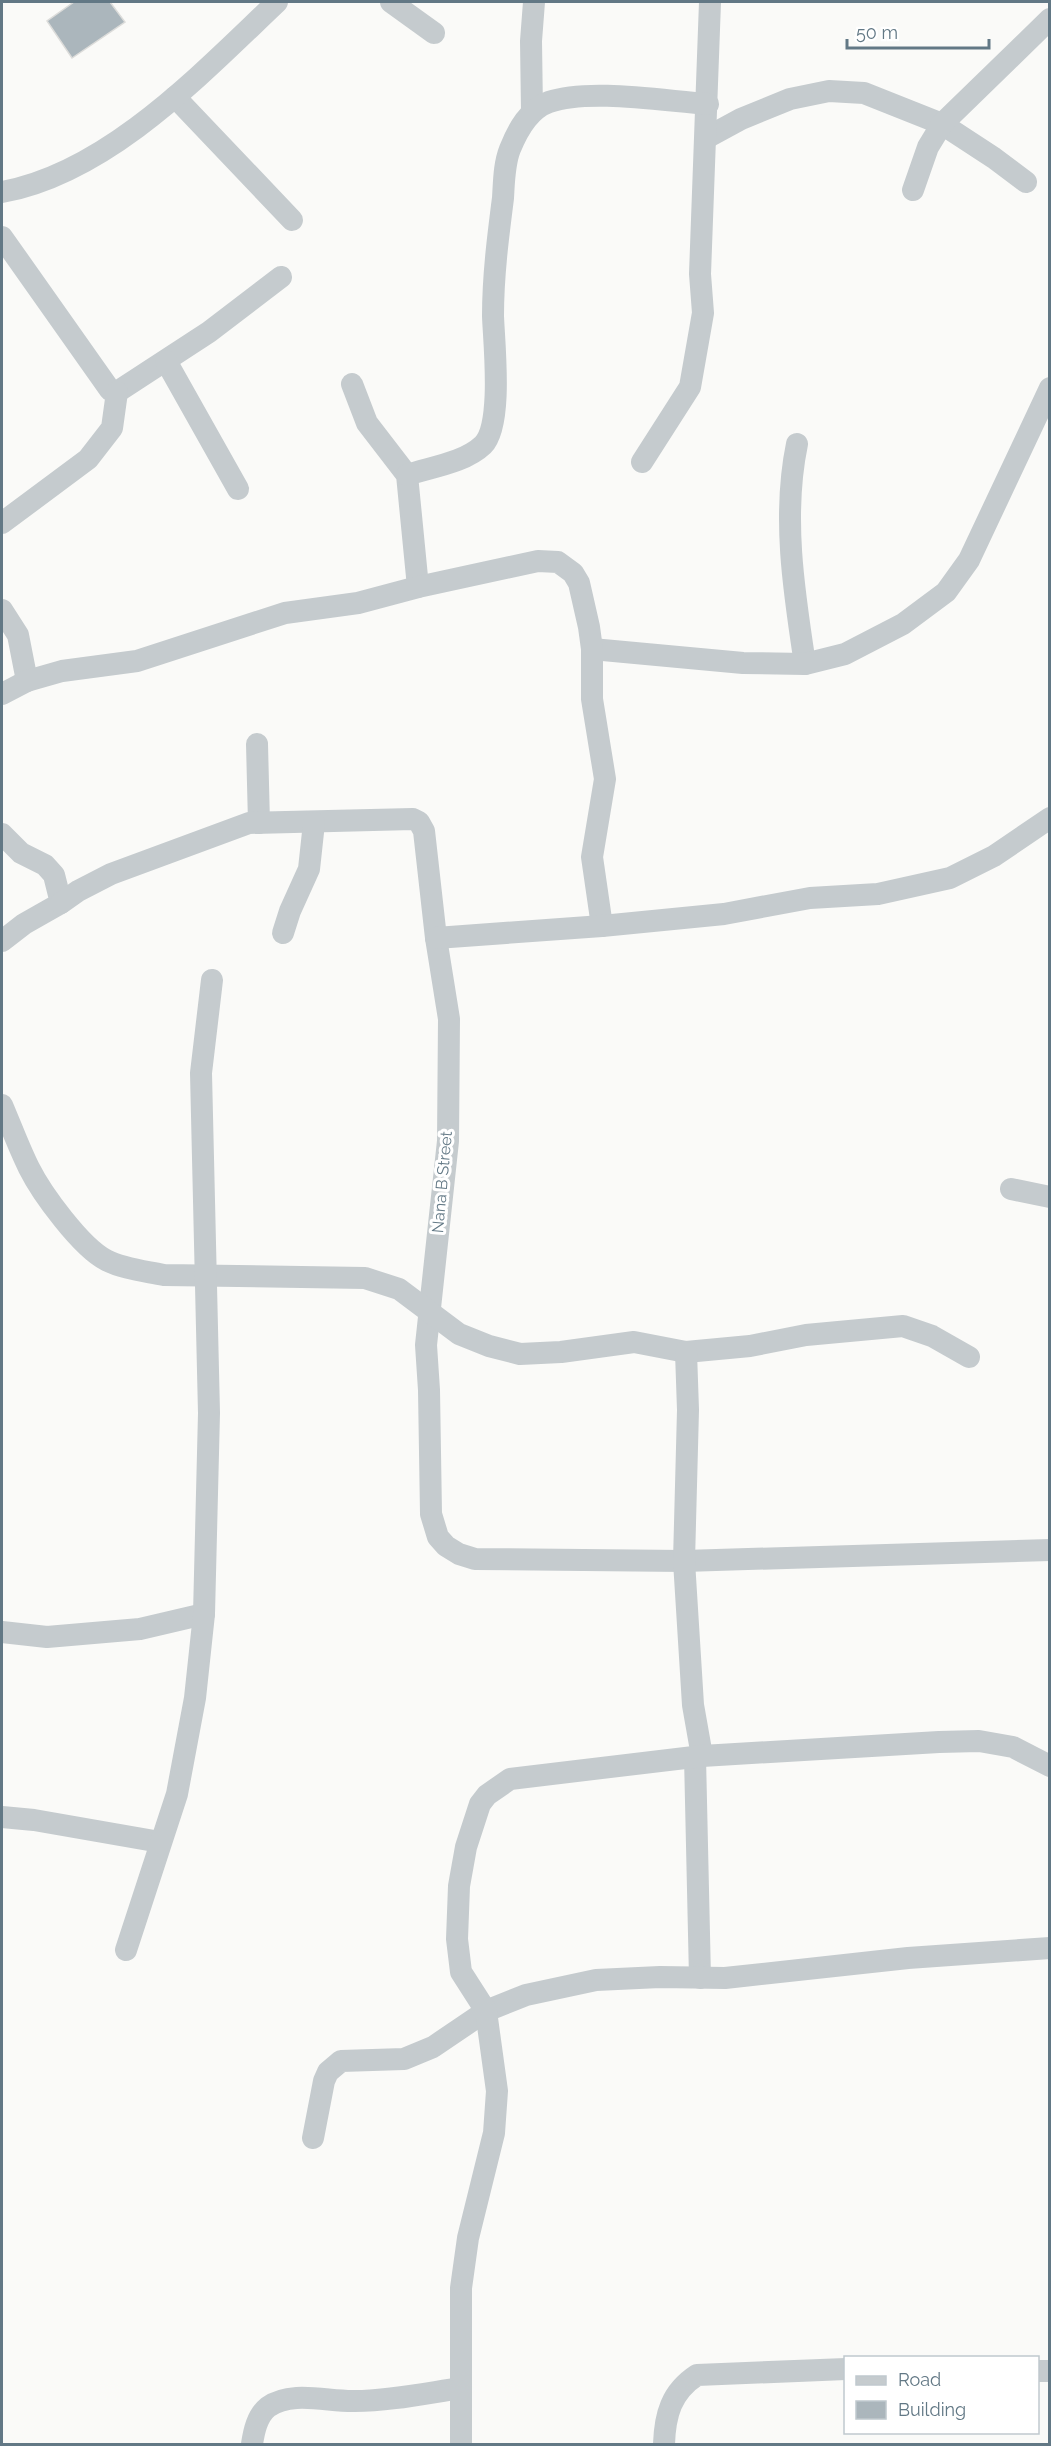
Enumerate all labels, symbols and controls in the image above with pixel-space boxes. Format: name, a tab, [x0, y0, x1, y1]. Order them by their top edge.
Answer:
scale bar	[847, 12, 990, 50]
text: 50 m	[856, 22, 898, 43]
street label: Nana B Street	[428, 1130, 456, 1234]
legend	[844, 2356, 1039, 2434]
text: Road	[898, 2369, 941, 2390]
text: Building	[898, 2399, 966, 2420]

